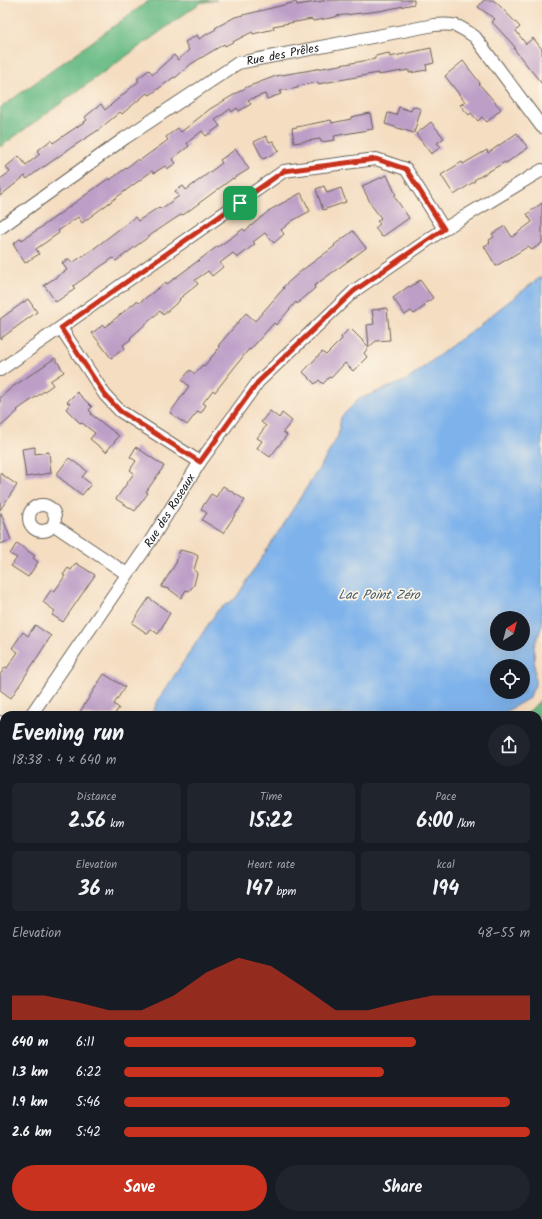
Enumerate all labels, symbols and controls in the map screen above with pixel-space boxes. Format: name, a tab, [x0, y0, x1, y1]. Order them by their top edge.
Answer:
street label: Rue des Prêles	[245, 38, 320, 71]
pin	[223, 186, 257, 220]
icon: arrive	[229, 192, 251, 214]
street label: Rue des Roseaux	[139, 469, 200, 551]
water label: Lac Point Zéro	[338, 585, 421, 606]
north arrow	[490, 611, 530, 651]
map controls	[490, 611, 530, 699]
button: locate	[490, 659, 530, 699]
text: Evening run	[12, 717, 124, 752]
button: share	[488, 724, 530, 766]
text: 18:38 · 4 × 640 m	[12, 750, 116, 771]
text: Distance	[77, 788, 116, 806]
text: Time	[260, 788, 282, 806]
text: Pace	[435, 788, 456, 806]
text: 2.56	[68, 806, 106, 838]
text: 15:22	[249, 806, 293, 838]
text: 6:00	[416, 806, 453, 838]
text: km	[106, 815, 124, 833]
text: /km	[453, 815, 475, 833]
text: Elevation	[76, 856, 117, 874]
text: Heart rate	[247, 856, 295, 874]
text: kcal	[437, 856, 455, 874]
text: 36	[79, 874, 101, 906]
text: 147	[246, 874, 272, 906]
text: 194	[432, 874, 459, 906]
text: m	[101, 883, 114, 901]
text: bpm	[272, 883, 296, 901]
text: Elevation	[12, 923, 61, 944]
text: 48–55 m	[478, 923, 530, 944]
text: 640 m	[12, 1032, 48, 1053]
text: 6:11	[76, 1032, 95, 1053]
text: 1.3 km	[12, 1062, 48, 1083]
text: 6:22	[76, 1062, 102, 1083]
text: 1.9 km	[12, 1092, 48, 1113]
text: 5:46	[76, 1092, 101, 1113]
text: 2.6 km	[12, 1122, 52, 1143]
text: 5:42	[76, 1122, 101, 1143]
button: Save	[12, 1165, 267, 1211]
button: Share	[275, 1165, 530, 1211]

